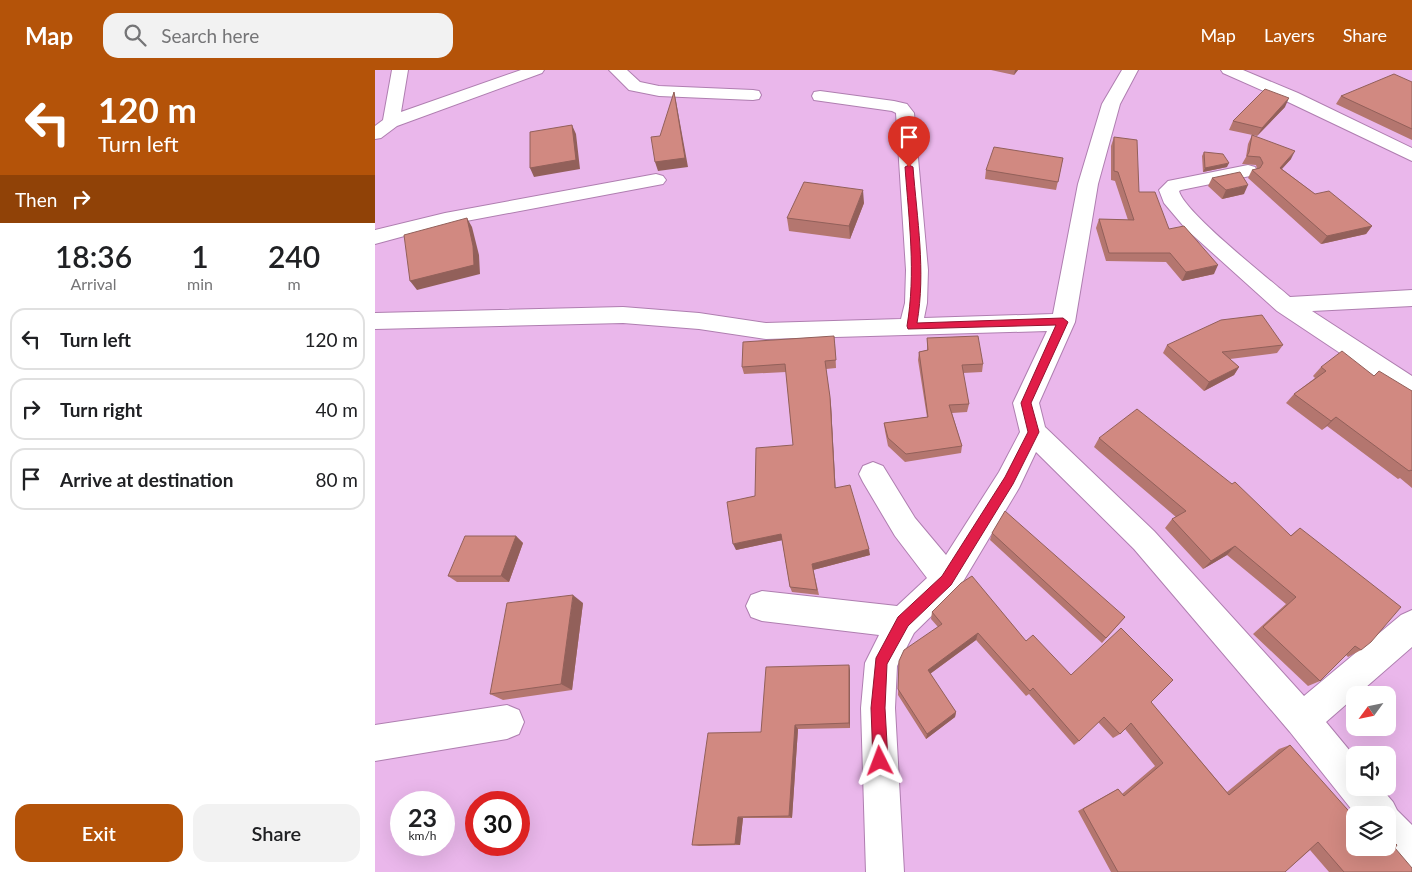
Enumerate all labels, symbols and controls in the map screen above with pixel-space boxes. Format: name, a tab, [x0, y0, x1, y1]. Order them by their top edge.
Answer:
search box	[103, 13, 453, 58]
text: Map	[25, 21, 73, 50]
icon: search	[121, 21, 149, 49]
text: Search here	[161, 24, 259, 47]
text: Map	[1200, 24, 1236, 46]
text: Layers	[1264, 24, 1315, 46]
text: Share	[1343, 24, 1387, 46]
text: 120 m	[98, 88, 197, 130]
icon: left	[15, 90, 80, 155]
pin	[888, 116, 930, 167]
icon: arrive	[895, 123, 923, 151]
text: Turn left	[98, 130, 179, 157]
icon: right	[67, 185, 95, 213]
text: Then	[15, 188, 57, 211]
text: 18:36	[55, 238, 132, 274]
text: 1	[191, 238, 209, 274]
text: 240	[268, 238, 320, 274]
text: Arrival	[70, 274, 117, 293]
text: min	[187, 274, 213, 293]
text: m	[287, 274, 301, 293]
icon: left	[17, 325, 45, 353]
text: Turn left	[60, 328, 131, 351]
text: 120 m	[304, 328, 358, 351]
icon: right	[17, 395, 45, 423]
text: Turn right	[60, 398, 142, 421]
text: 40 m	[315, 398, 358, 421]
icon: arrive	[17, 465, 45, 493]
text: Arrive at destination	[60, 468, 233, 491]
text: 80 m	[315, 468, 358, 491]
north arrow	[1346, 686, 1396, 736]
map controls	[1346, 686, 1396, 856]
position arrow	[853, 734, 905, 786]
button: sound	[1346, 746, 1396, 796]
speed limit sign: 30	[465, 791, 530, 856]
text: 23	[408, 802, 437, 832]
button: Exit	[15, 804, 183, 862]
button: Share	[193, 804, 360, 862]
button: layers	[1346, 806, 1396, 856]
text: km/h	[408, 828, 437, 843]

